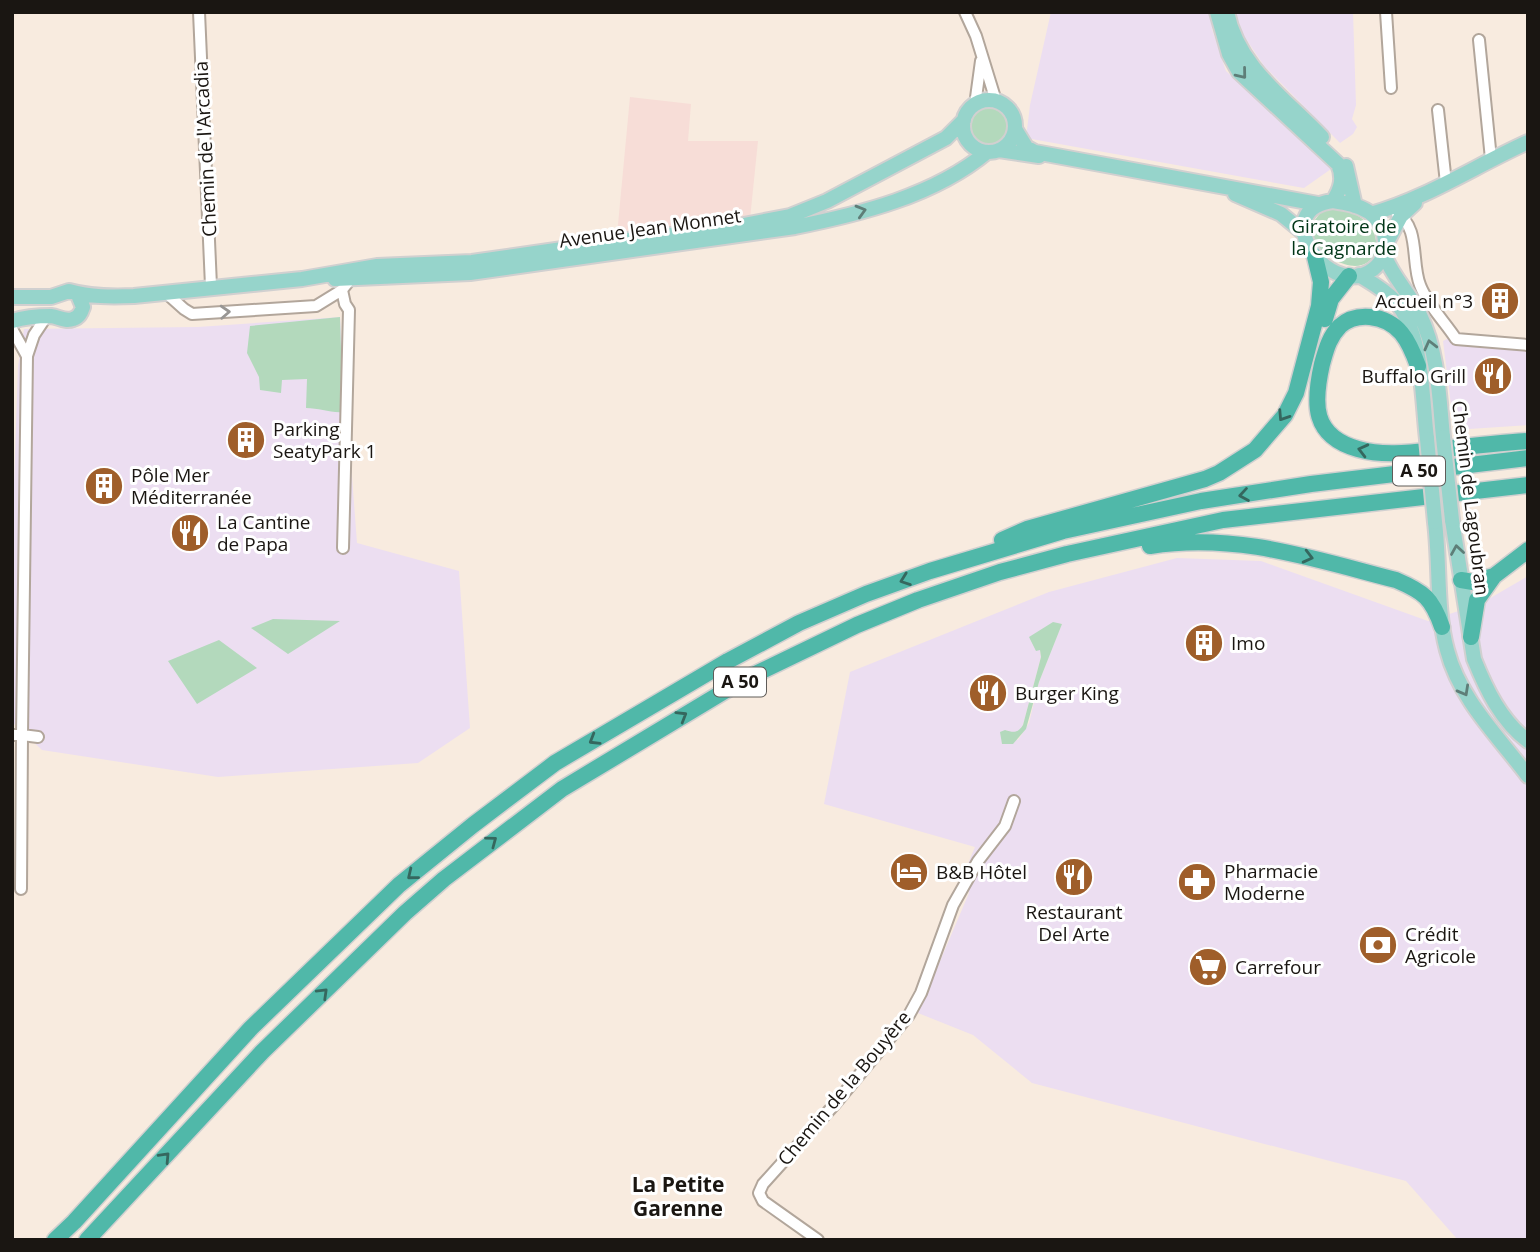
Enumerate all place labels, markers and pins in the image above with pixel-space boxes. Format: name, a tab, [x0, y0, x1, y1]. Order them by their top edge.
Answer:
building icon: Accueil n°3	[1479, 280, 1521, 322]
place label: Accueil n°3	[1375, 288, 1473, 314]
restaurant icon: Buffalo Grill	[1472, 355, 1514, 397]
place label: Buffalo Grill	[1362, 363, 1466, 389]
place label: Parking SeatyPark 1	[273, 416, 376, 464]
building icon: Parking SeatyPark 1	[225, 419, 267, 461]
place label: Pôle Mer Méditerranée	[131, 462, 252, 510]
building icon: Pôle Mer Méditerranée	[83, 465, 125, 507]
place label: La Cantine de Papa	[217, 509, 310, 557]
restaurant icon: La Cantine de Papa	[169, 512, 211, 554]
building icon: Imo	[1183, 622, 1225, 664]
place label: Imo	[1231, 630, 1265, 656]
restaurant icon: Burger King	[967, 672, 1009, 714]
place label: Burger King	[1015, 680, 1119, 706]
hotel icon: B&B Hôtel	[888, 851, 930, 893]
restaurant icon: Restaurant Del Arte	[1053, 856, 1095, 898]
place label: Pharmacie Moderne	[1224, 858, 1318, 906]
place label: B&B Hôtel	[936, 859, 1027, 885]
pharmacy icon: Pharmacie Moderne	[1176, 861, 1218, 903]
place label: Restaurant Del Arte	[1025, 899, 1123, 947]
place label: Crédit Agricole	[1405, 921, 1476, 969]
bank icon: Crédit Agricole	[1357, 924, 1399, 966]
supermarket icon: Carrefour	[1187, 946, 1229, 988]
place label: Carrefour	[1235, 954, 1321, 980]

